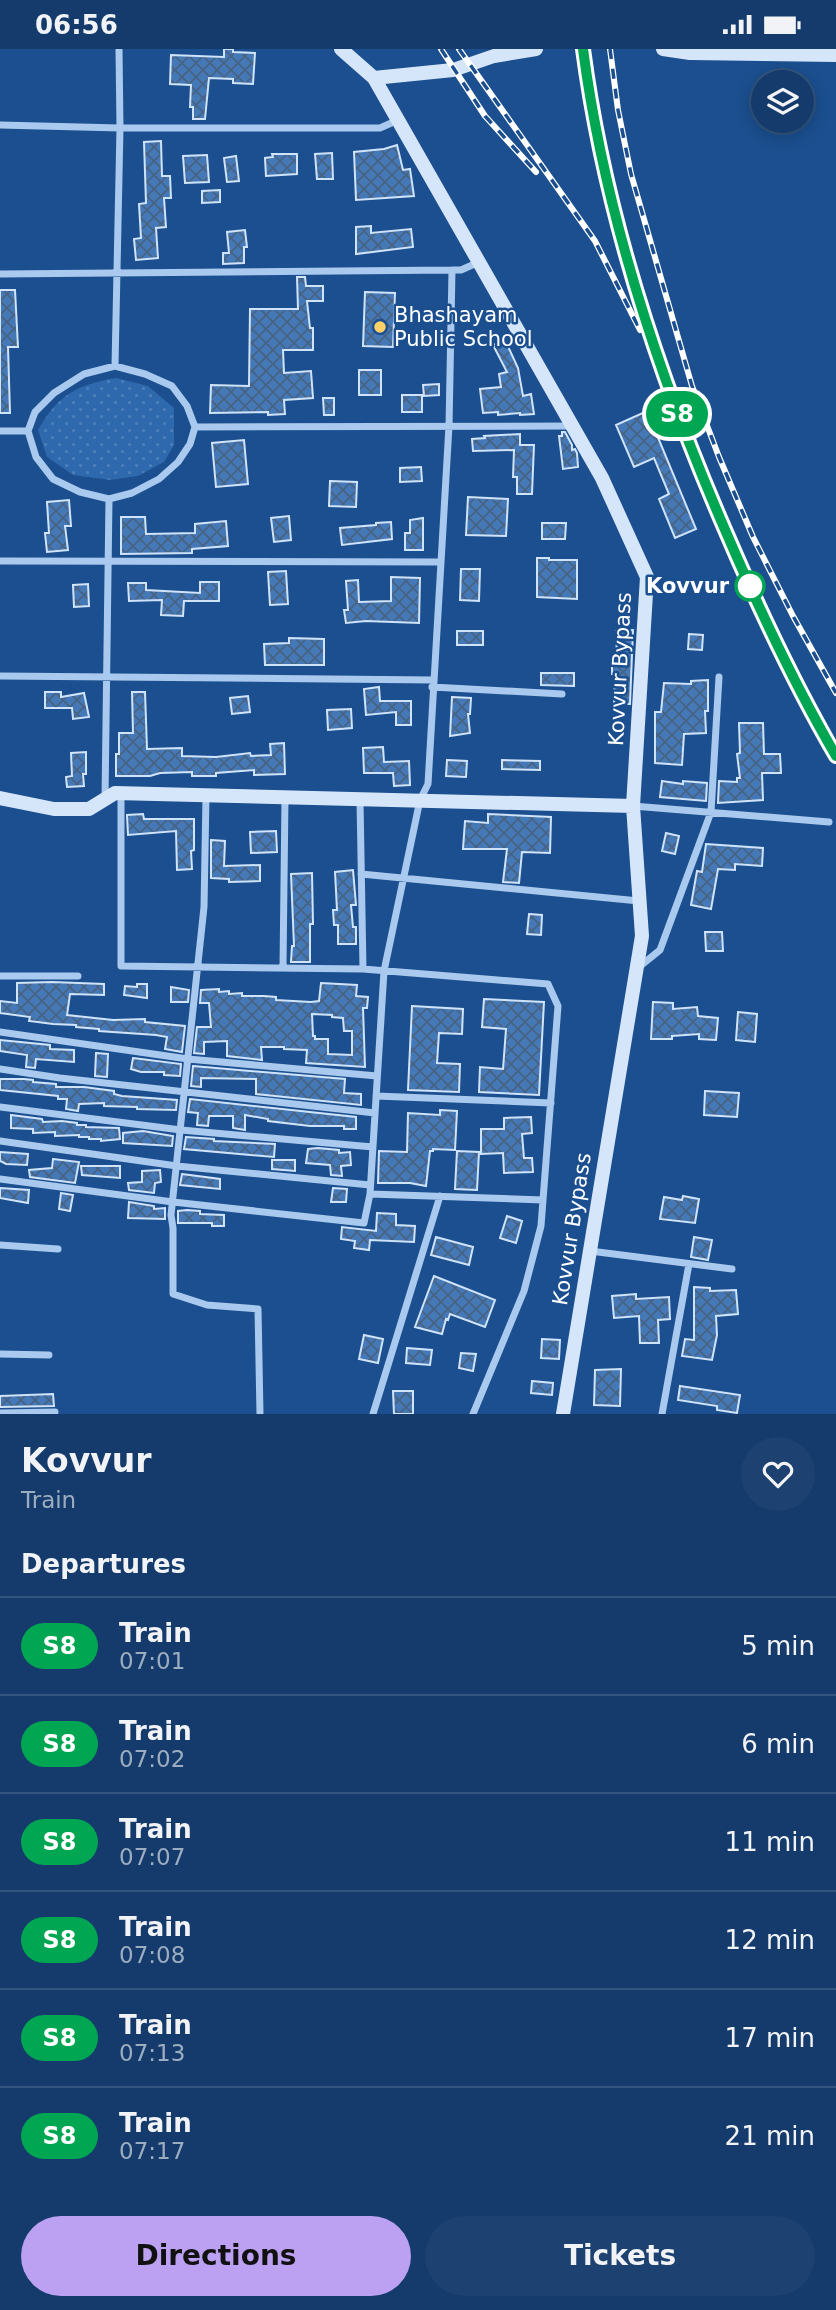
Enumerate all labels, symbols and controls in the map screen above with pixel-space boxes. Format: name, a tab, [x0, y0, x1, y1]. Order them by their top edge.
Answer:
text: 06:56	[35, 10, 118, 40]
map controls	[751, 70, 814, 133]
button: layers	[751, 70, 814, 133]
place label: Bhashayam Public School	[394, 303, 533, 351]
marker: Bhashayam Public School	[372, 319, 388, 335]
line badge: S8	[646, 391, 708, 437]
text: S8	[660, 400, 694, 428]
marker: Kovvur	[735, 571, 765, 601]
place label: Kovvur	[646, 574, 730, 598]
street label: Kovvur Bypass	[604, 591, 636, 747]
street label: Kovvur Bypass	[548, 1151, 596, 1307]
button: heart	[741, 1437, 815, 1511]
text: Kovvur	[21, 1441, 151, 1480]
text: Train	[21, 1487, 76, 1513]
text: Departures	[21, 1549, 186, 1579]
text: Train	[119, 1618, 192, 1648]
text: 5 min	[741, 1631, 815, 1661]
text: S8	[43, 1632, 76, 1660]
text: 07:01	[119, 1648, 185, 1674]
text: Train	[119, 1716, 192, 1746]
text: 6 min	[741, 1729, 815, 1759]
text: S8	[43, 1730, 76, 1758]
text: 07:02	[119, 1746, 185, 1772]
text: Train	[119, 1814, 192, 1844]
text: 11 min	[725, 1827, 815, 1857]
text: S8	[43, 1828, 76, 1856]
text: 07:07	[119, 1844, 185, 1870]
text: Train	[119, 1912, 192, 1942]
text: 12 min	[725, 1925, 815, 1955]
text: S8	[43, 1926, 76, 1954]
text: 07:08	[119, 1942, 185, 1968]
text: Train	[119, 2010, 192, 2040]
text: 17 min	[725, 2023, 815, 2053]
text: S8	[43, 2024, 76, 2052]
text: 07:13	[119, 2040, 185, 2066]
text: Train	[119, 2108, 192, 2138]
text: 21 min	[725, 2121, 815, 2151]
text: S8	[43, 2122, 76, 2150]
text: 07:17	[119, 2138, 185, 2164]
button: Directions	[21, 2216, 411, 2296]
button: Tickets	[425, 2216, 815, 2296]

